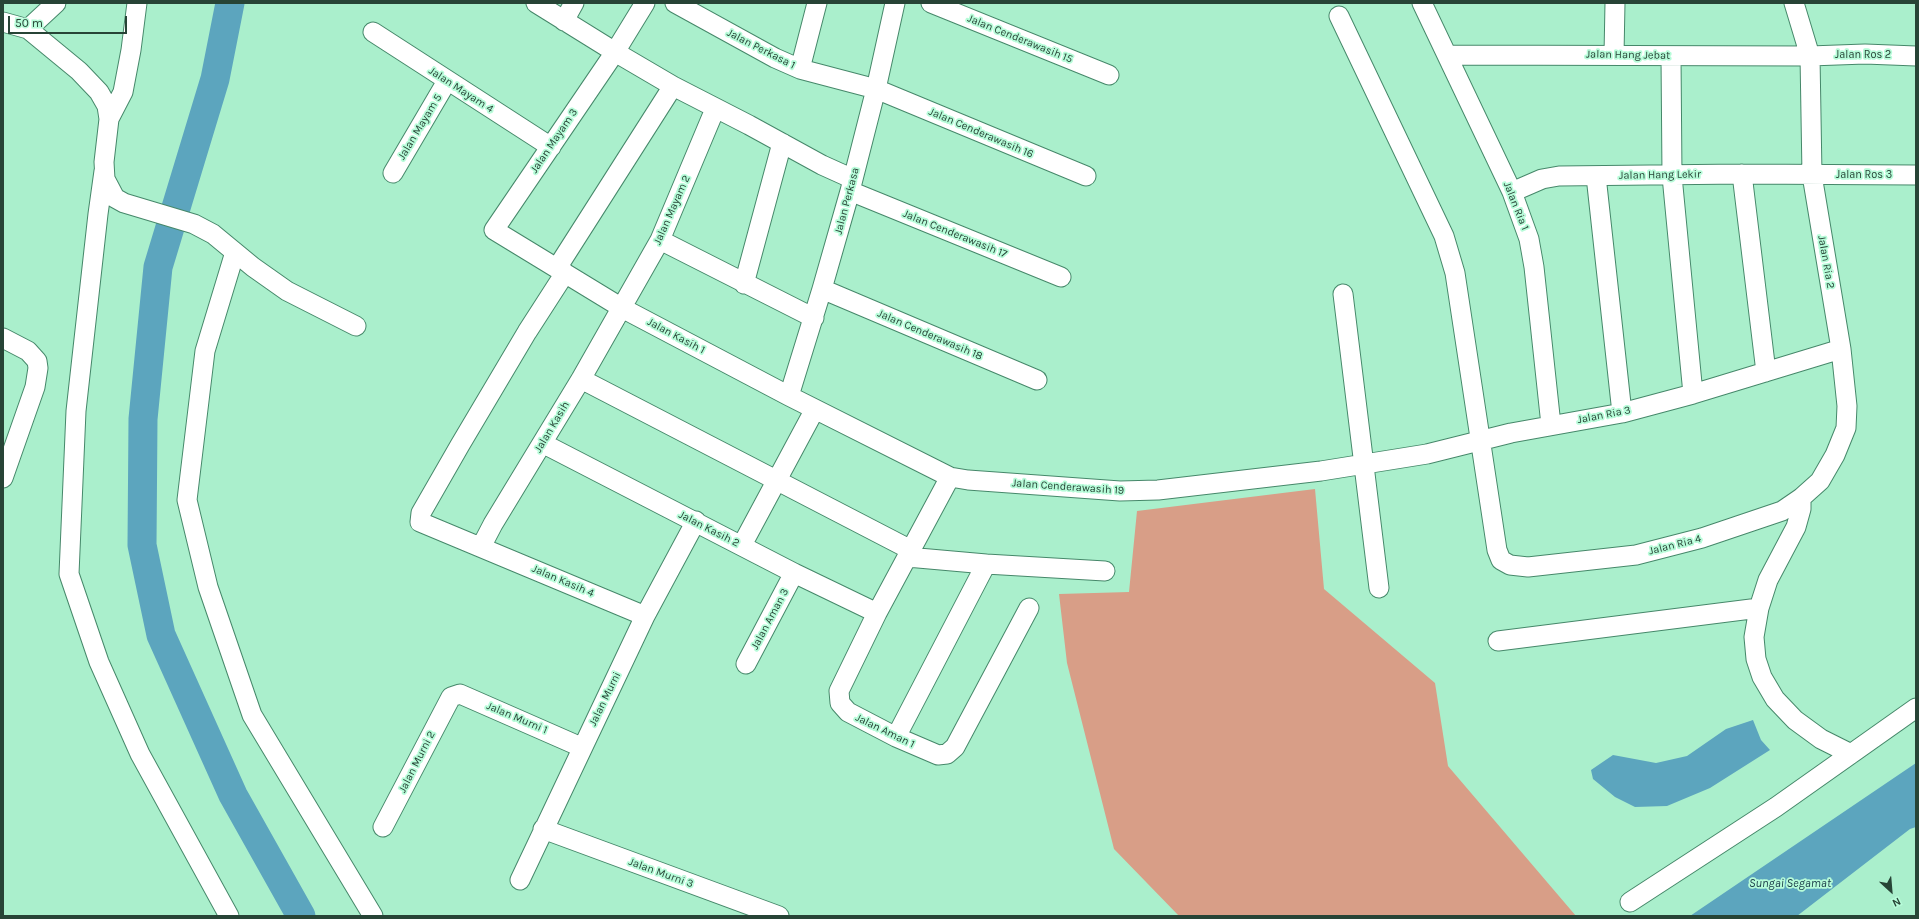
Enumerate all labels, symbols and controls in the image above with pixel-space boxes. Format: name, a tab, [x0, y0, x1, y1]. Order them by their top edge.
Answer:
scale bar	[10, 8, 129, 34]
street label: Jalan Cenderawasih 15	[965, 12, 1075, 66]
text: 50 m	[15, 16, 43, 30]
street label: Jalan Perkasa 1	[725, 26, 797, 72]
street label: Jalan Hang Jebat	[1586, 48, 1670, 62]
street label: Jalan Ros 2	[1835, 48, 1891, 62]
street label: Jalan Mayam 4	[426, 64, 496, 116]
street label: Jalan Mayam 5	[395, 92, 445, 162]
street label: Jalan Cenderawasih 16	[927, 105, 1035, 161]
street label: Jalan Mayam 3	[528, 106, 580, 176]
street label: Jalan Perkasa	[832, 166, 862, 236]
street label: Jalan Hang Lekir	[1619, 168, 1701, 182]
street label: Jalan Ros 3	[1836, 168, 1892, 182]
street label: Jalan Mayam 2	[651, 173, 693, 247]
street label: Jalan Ria 1	[1500, 180, 1532, 232]
street label: Jalan Cenderawasih 17	[901, 207, 1009, 261]
street label: Jalan Ria 2	[1815, 234, 1837, 290]
street label: Jalan Cenderawasih 18	[875, 307, 985, 363]
street label: Jalan Kasih 1	[645, 315, 707, 357]
street label: Jalan Kasih	[532, 399, 572, 455]
street label: Jalan Ria 3	[1576, 403, 1632, 427]
street label: Jalan Cenderawasih 19	[1011, 476, 1125, 498]
street label: Jalan Kasih 2	[676, 508, 742, 550]
street label: Jalan Ria 4	[1647, 532, 1703, 558]
street label: Jalan Kasih 4	[530, 562, 596, 600]
street label: Jalan Aman 3	[748, 586, 792, 652]
street label: Jalan Murni	[586, 670, 624, 728]
street label: Jalan Murni 1	[485, 699, 549, 737]
street label: Jalan Aman 1	[853, 711, 917, 751]
street label: Jalan Murni 2	[396, 729, 438, 795]
street label: Jalan Murni 3	[627, 855, 695, 891]
north arrow	[1871, 871, 1911, 911]
water label: Sungai Segamat	[1749, 877, 1831, 891]
text: N	[1890, 895, 1903, 910]

